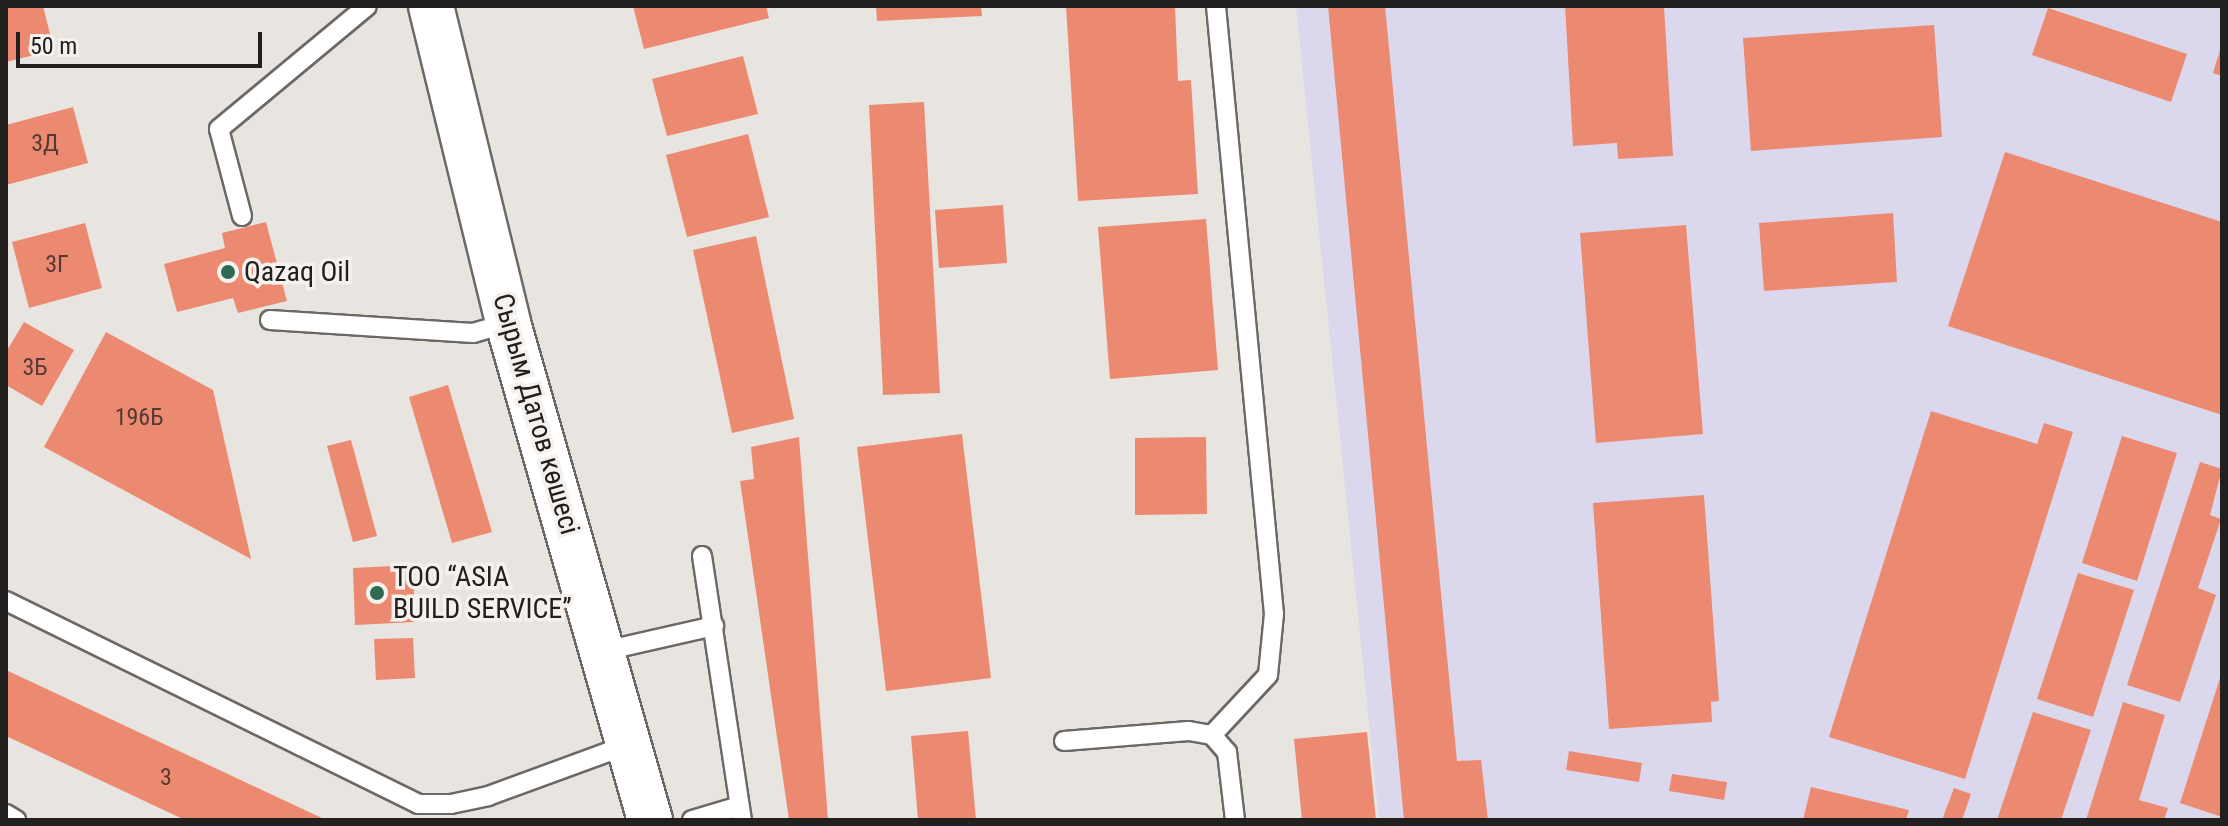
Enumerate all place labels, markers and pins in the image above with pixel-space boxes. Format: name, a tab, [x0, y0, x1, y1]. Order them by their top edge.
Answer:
place label: Qazaq Oil	[244, 255, 350, 289]
marker: Qazaq Oil	[219, 263, 237, 281]
place label: TOO “ASIA BUILD SERVICE”	[393, 560, 572, 626]
marker: TOO “ASIA BUILD SERVICE”	[368, 584, 386, 602]

